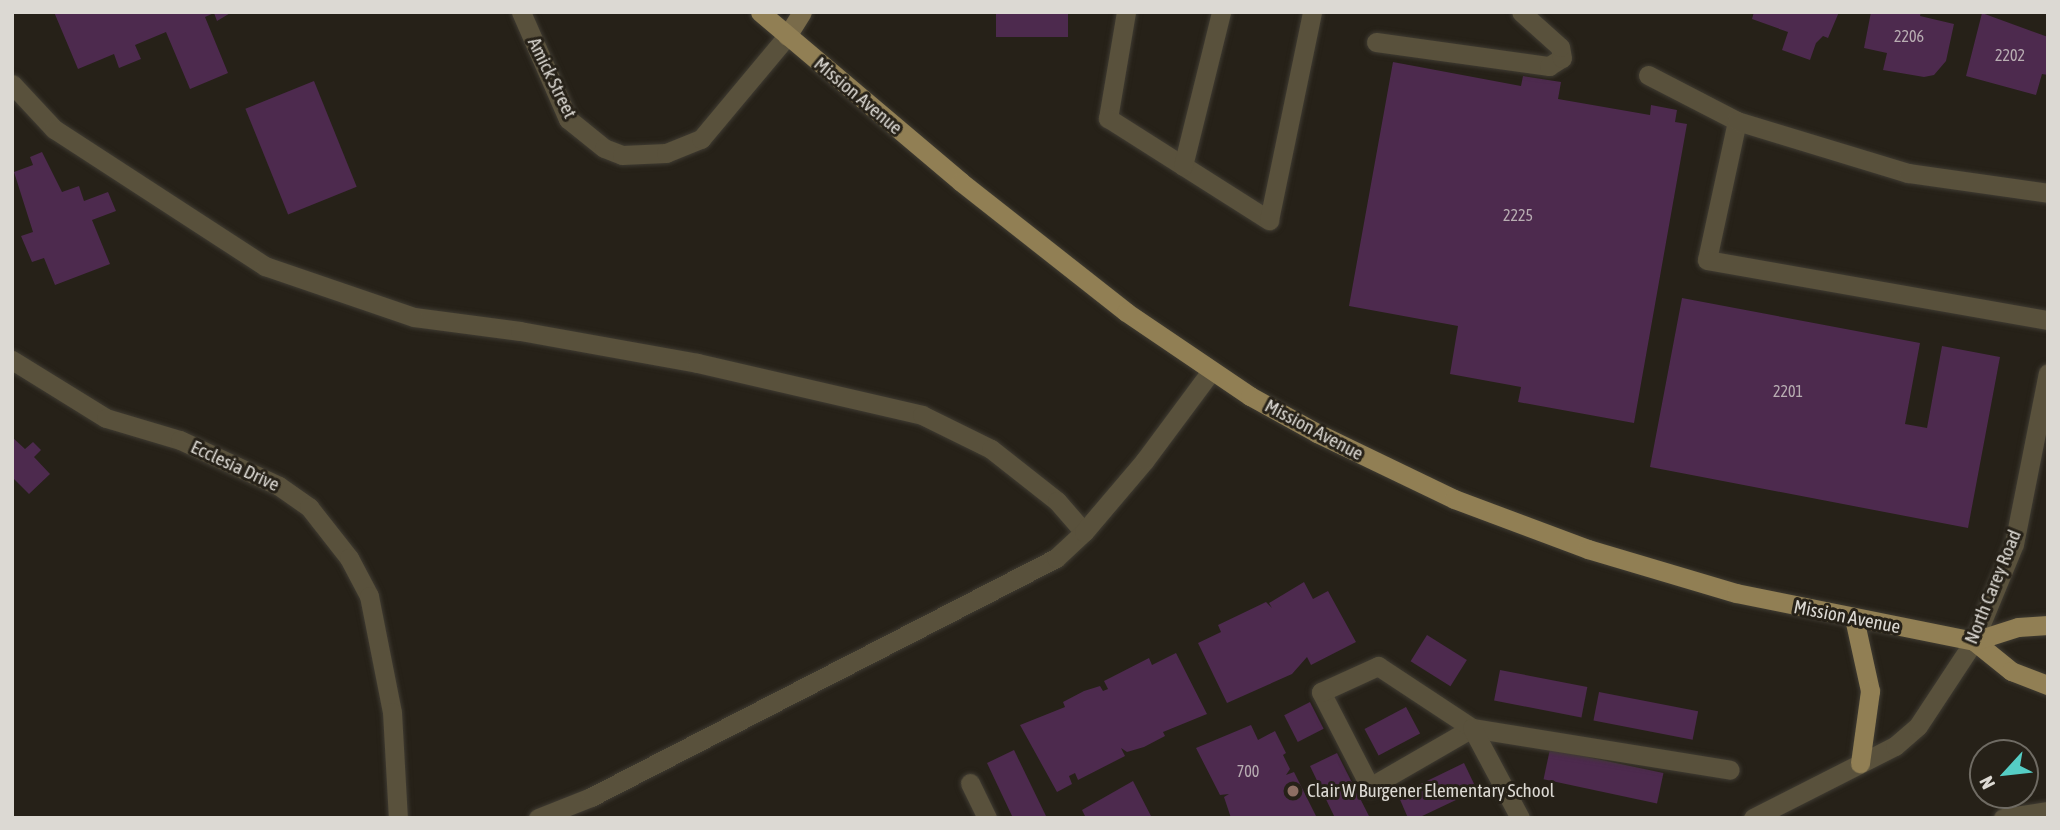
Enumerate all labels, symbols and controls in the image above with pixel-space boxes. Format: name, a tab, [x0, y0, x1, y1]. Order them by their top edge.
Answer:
house number: 2206	[1894, 26, 1924, 46]
street label: Amick Street	[523, 34, 581, 122]
house number: 2202	[1995, 45, 2025, 65]
street label: Mission Avenue	[809, 52, 907, 140]
house number: 2225	[1503, 205, 1533, 225]
house number: 2201	[1773, 381, 1803, 401]
street label: Mission Avenue	[1261, 395, 1367, 465]
street label: Ecclesia Drive	[187, 436, 283, 496]
street label: North Carey Road	[1960, 527, 2026, 647]
street label: Mission Avenue	[1792, 595, 1902, 639]
north arrow	[1969, 739, 2039, 809]
house number: 700	[1237, 761, 1259, 781]
text: N	[1975, 773, 1999, 793]
place label: Clair W Burgener Elementary School	[1307, 780, 1555, 802]
marker: Clair W Burgener Elementary School	[1285, 783, 1301, 799]

